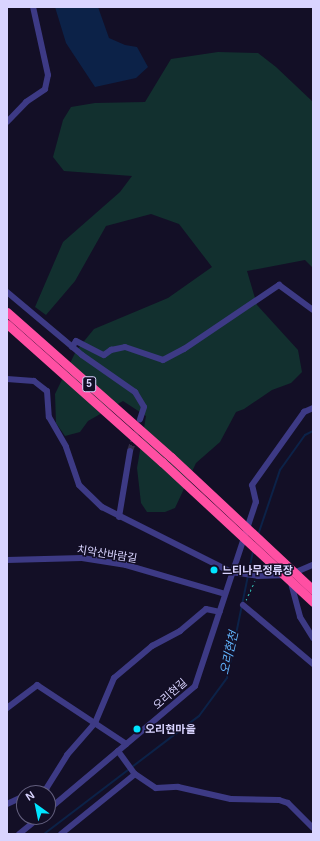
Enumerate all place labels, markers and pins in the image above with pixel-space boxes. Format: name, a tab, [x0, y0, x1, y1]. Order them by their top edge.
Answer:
place label: 느티나무정류장	[222, 563, 293, 577]
marker: 느티나무정류장	[209, 565, 219, 575]
place label: 오리현마을	[145, 722, 196, 736]
marker: 오리현마을	[132, 724, 142, 734]

